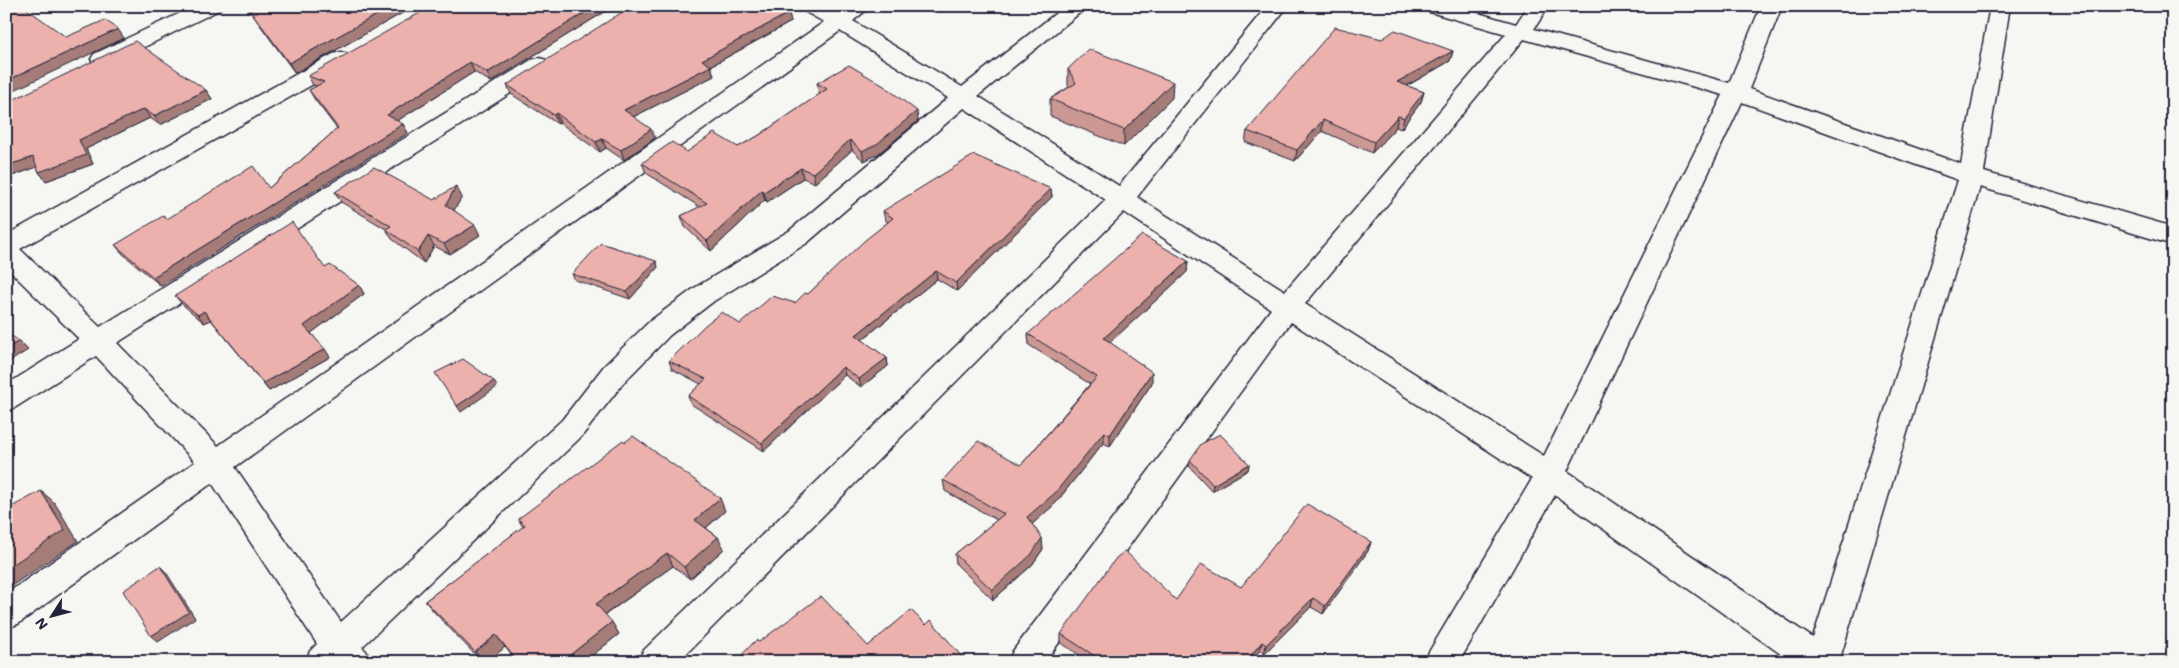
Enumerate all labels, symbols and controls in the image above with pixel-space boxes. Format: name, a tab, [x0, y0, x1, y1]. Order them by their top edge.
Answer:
north arrow	[28, 590, 78, 640]
text: N	[30, 614, 52, 634]

